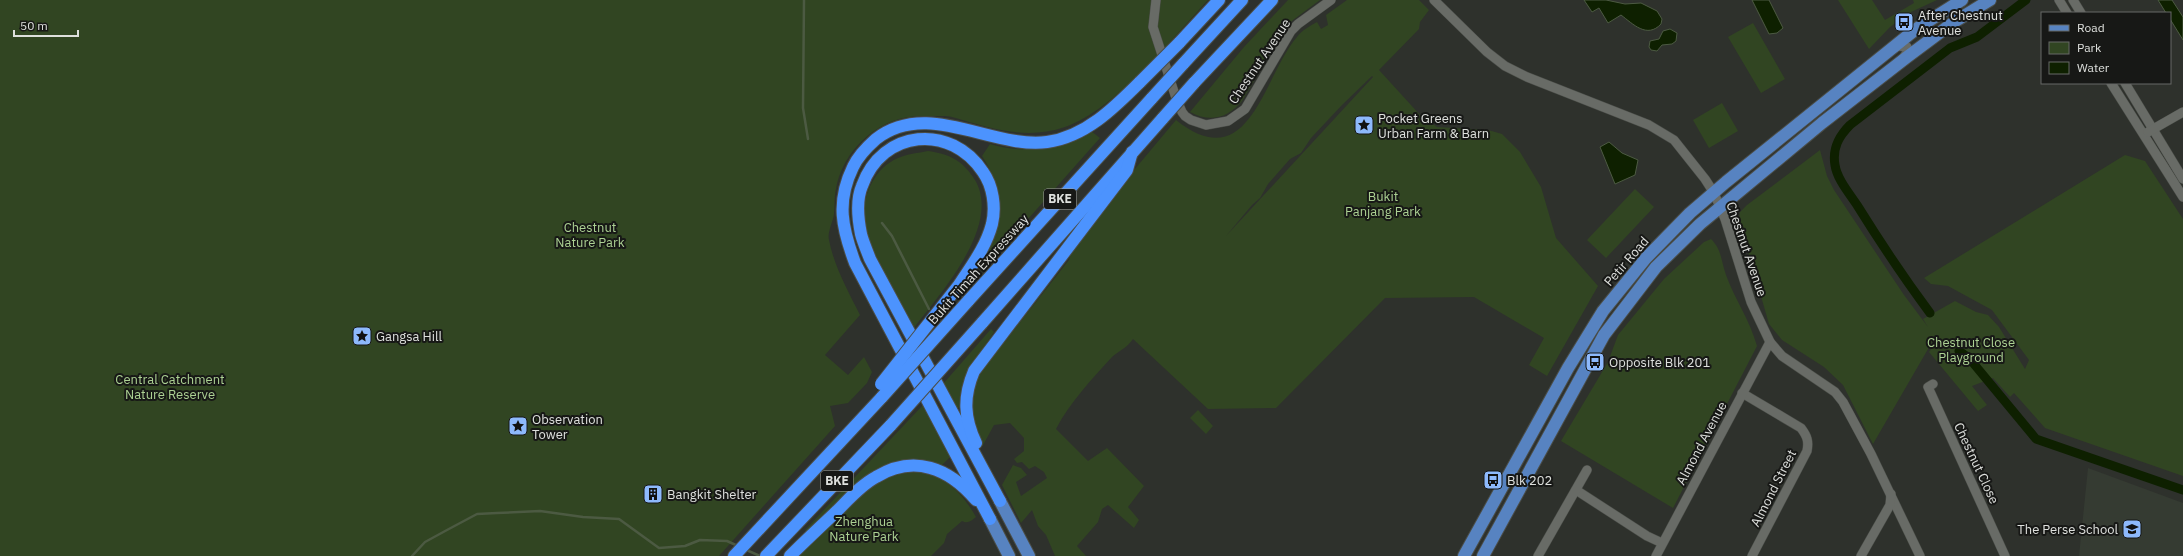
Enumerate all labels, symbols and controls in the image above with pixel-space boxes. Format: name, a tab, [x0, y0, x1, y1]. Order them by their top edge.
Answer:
place label: After Chestnut Avenue	[1918, 7, 2003, 39]
bus stop icon: After Chestnut Avenue	[1893, 11, 1915, 33]
scale bar	[14, 12, 78, 38]
legend	[2041, 12, 2171, 84]
street label: Chestnut Avenue	[1225, 15, 1294, 107]
text: 50 m	[20, 18, 48, 33]
text: Road	[2077, 20, 2105, 35]
text: Park	[2077, 40, 2102, 55]
text: Water	[2077, 60, 2110, 75]
place label: Pocket Greens Urban Farm & Barn	[1378, 110, 1489, 142]
place icon: Pocket Greens Urban Farm & Barn	[1353, 114, 1375, 136]
park label: Bukit Panjang Park	[1345, 188, 1421, 220]
road number: BKE	[1044, 189, 1076, 209]
street label: Chestnut Avenue	[1722, 199, 1771, 299]
street label: Bukit Timah Expressway	[924, 210, 1033, 328]
park label: Chestnut Nature Park	[555, 219, 625, 251]
street label: Petir Road	[1600, 233, 1653, 290]
place icon: Gangsa Hill	[351, 325, 373, 347]
place label: Gangsa Hill	[376, 328, 442, 345]
park label: Chestnut Close Playground	[1927, 334, 2015, 366]
bus stop icon: Opposite Blk 201	[1584, 351, 1606, 373]
place label: Opposite Blk 201	[1609, 354, 1710, 371]
park label: Central Catchment Nature Reserve	[115, 371, 225, 403]
street label: Almond Avenue	[1672, 399, 1731, 488]
place label: Observation Tower	[532, 411, 603, 443]
place icon: Observation Tower	[507, 415, 529, 437]
street label: Chestnut Close	[1950, 420, 2003, 507]
street label: Almond Street	[1747, 447, 1800, 530]
bus stop icon: Blk 202	[1482, 469, 1504, 491]
road number: BKE	[821, 471, 853, 491]
place label: Blk 202	[1507, 472, 1552, 489]
building icon: Bangkit Shelter	[642, 483, 664, 505]
place label: Bangkit Shelter	[667, 486, 757, 503]
park label: Zhenghua Nature Park	[829, 513, 899, 545]
school or university icon: The Perse School	[2121, 518, 2143, 540]
place label: The Perse School	[2017, 521, 2118, 538]

